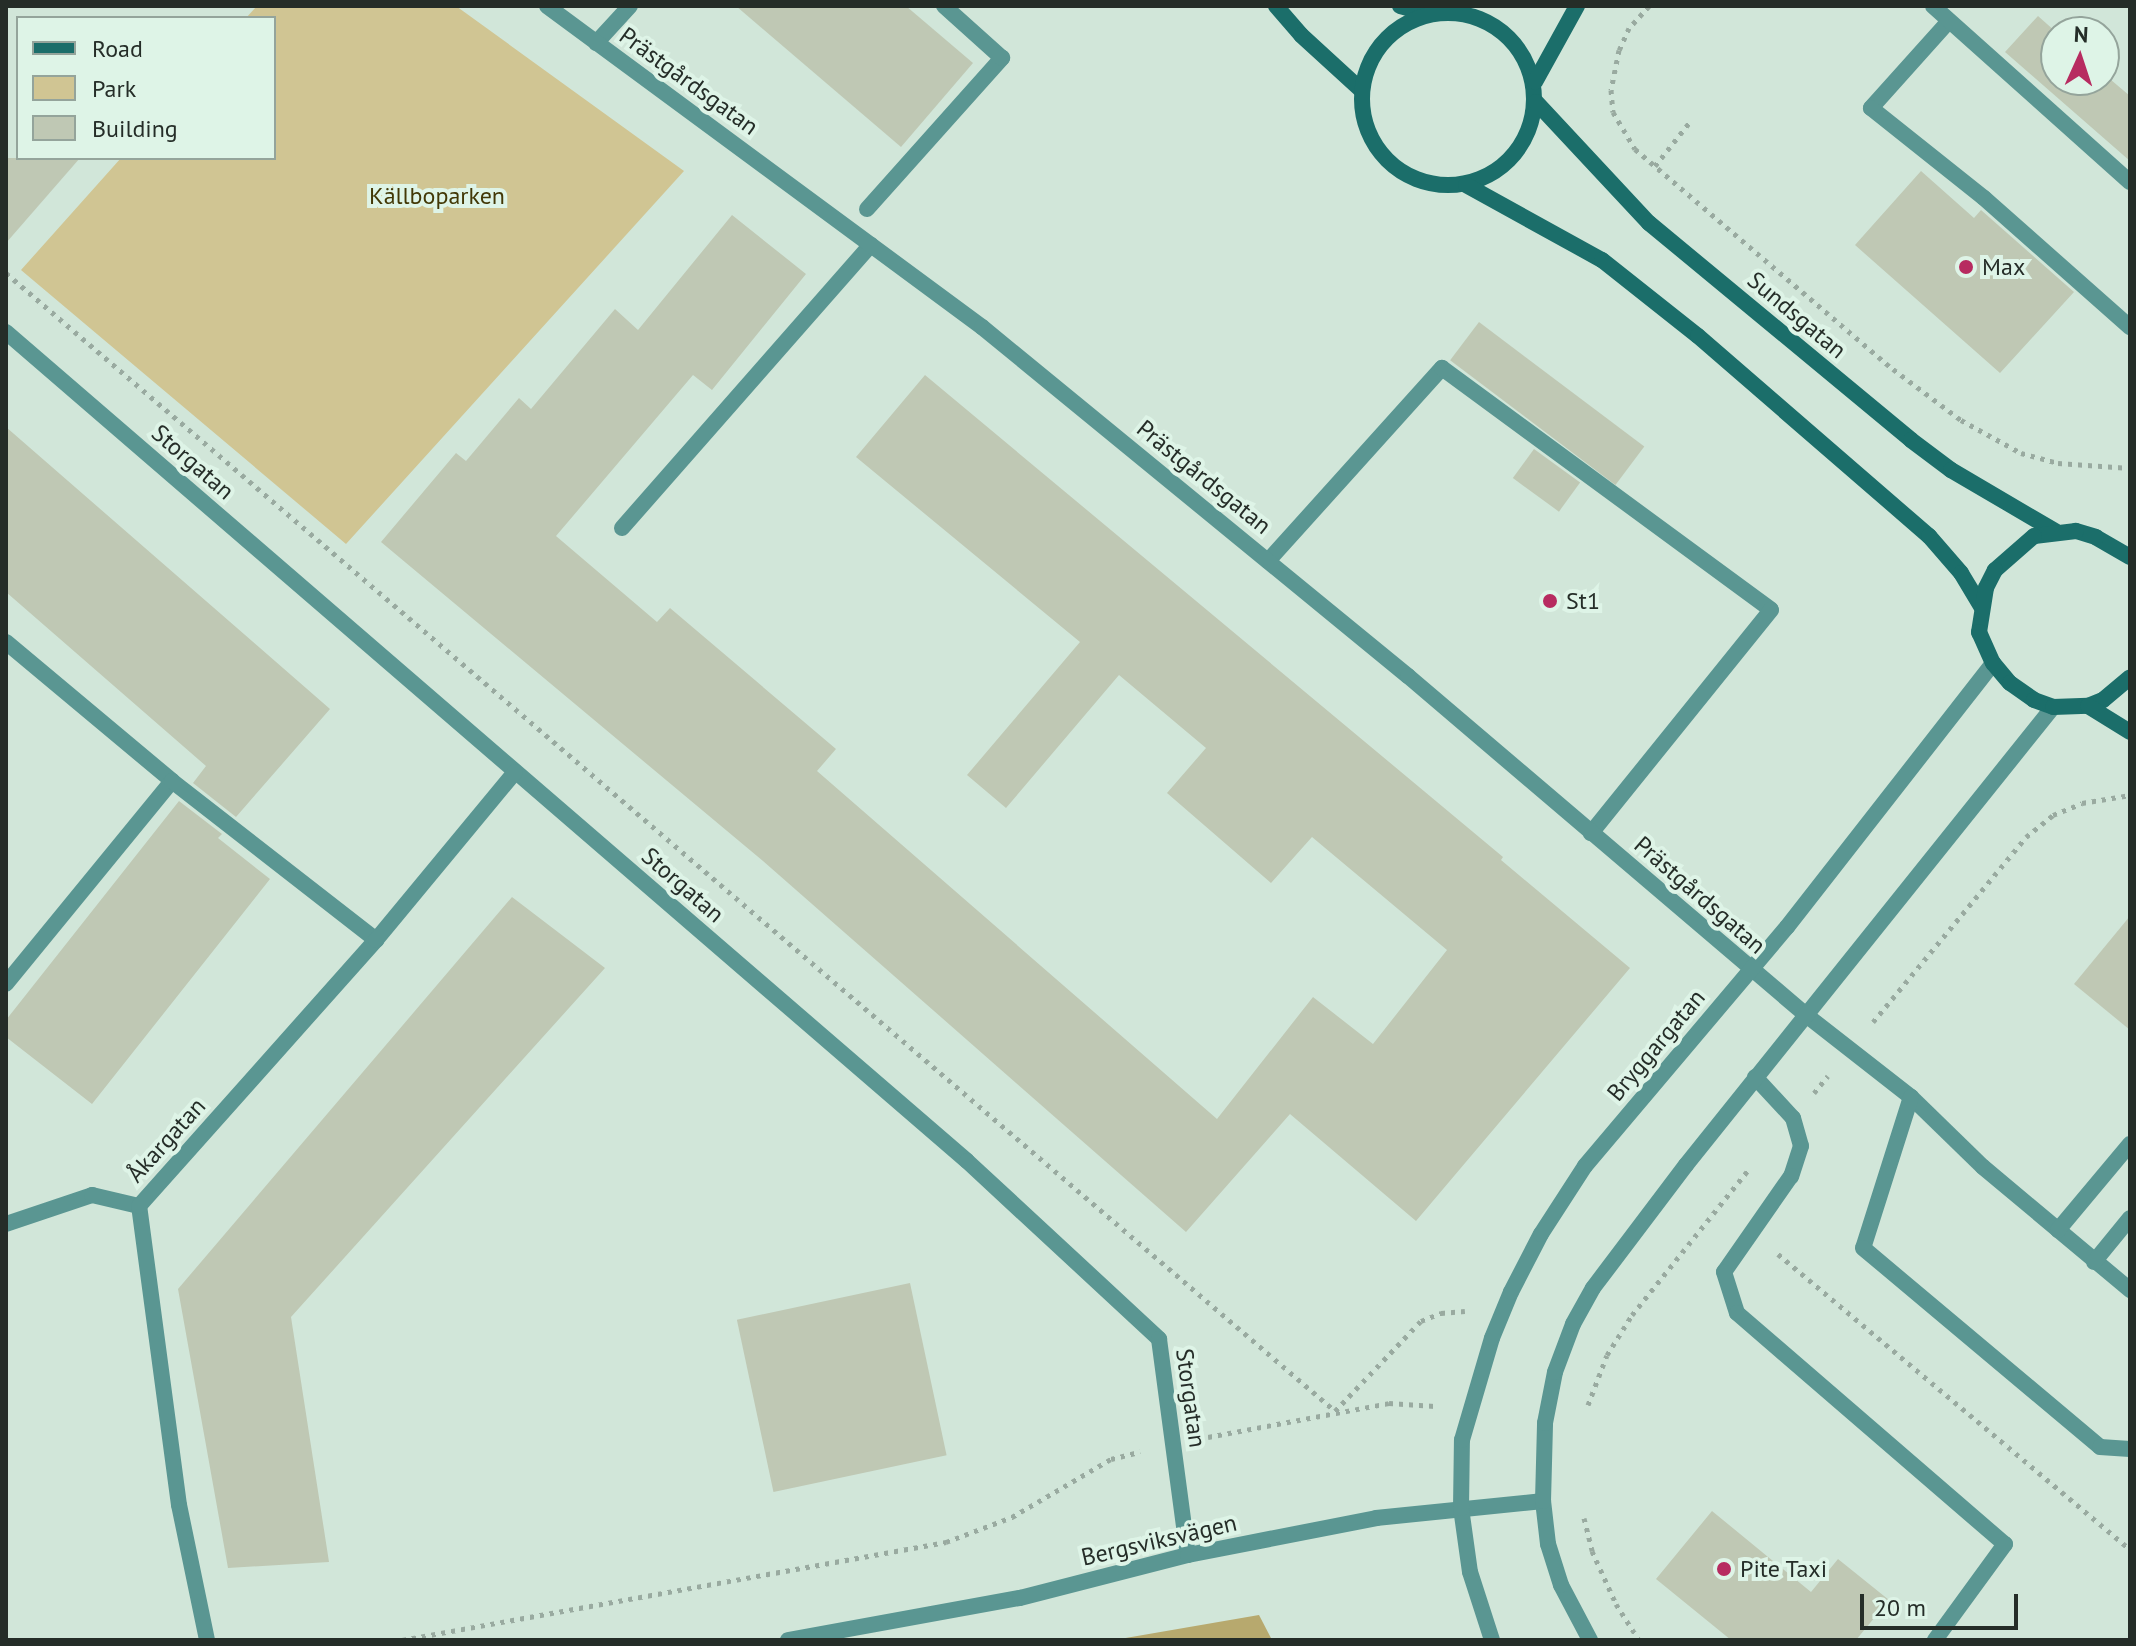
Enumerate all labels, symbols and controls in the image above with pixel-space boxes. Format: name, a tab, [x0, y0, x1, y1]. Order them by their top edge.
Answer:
legend	[16, 16, 276, 160]
north arrow	[2040, 16, 2120, 96]
text: N	[2073, 20, 2089, 48]
street label: Prästgårdsgatan	[614, 21, 764, 141]
text: Road	[92, 33, 143, 64]
text: Park	[92, 73, 136, 104]
text: Building	[92, 113, 178, 144]
park label: Källboparken	[369, 182, 505, 210]
place label: Max	[1982, 253, 2025, 281]
marker: Max	[1957, 258, 1975, 276]
street label: Sundsgatan	[1742, 265, 1852, 365]
street label: Prästgårdsgatan	[1131, 414, 1277, 540]
street label: Storgatan	[146, 418, 240, 506]
place label: St1	[1566, 587, 1600, 615]
marker: St1	[1541, 592, 1559, 610]
street label: Prästgårdsgatan	[1628, 830, 1772, 960]
street label: Storgatan	[636, 841, 730, 929]
street label: Bryggargatan	[1601, 983, 1711, 1107]
street label: Åkargatan	[121, 1092, 211, 1188]
street label: Storgatan	[1170, 1347, 1212, 1449]
street label: Bergsviksvägen	[1078, 1508, 1240, 1572]
place label: Pite Taxi	[1740, 1555, 1828, 1583]
marker: Pite Taxi	[1715, 1560, 1733, 1578]
scale bar	[1864, 1578, 2022, 1628]
text: 20 m	[1874, 1592, 1926, 1623]

